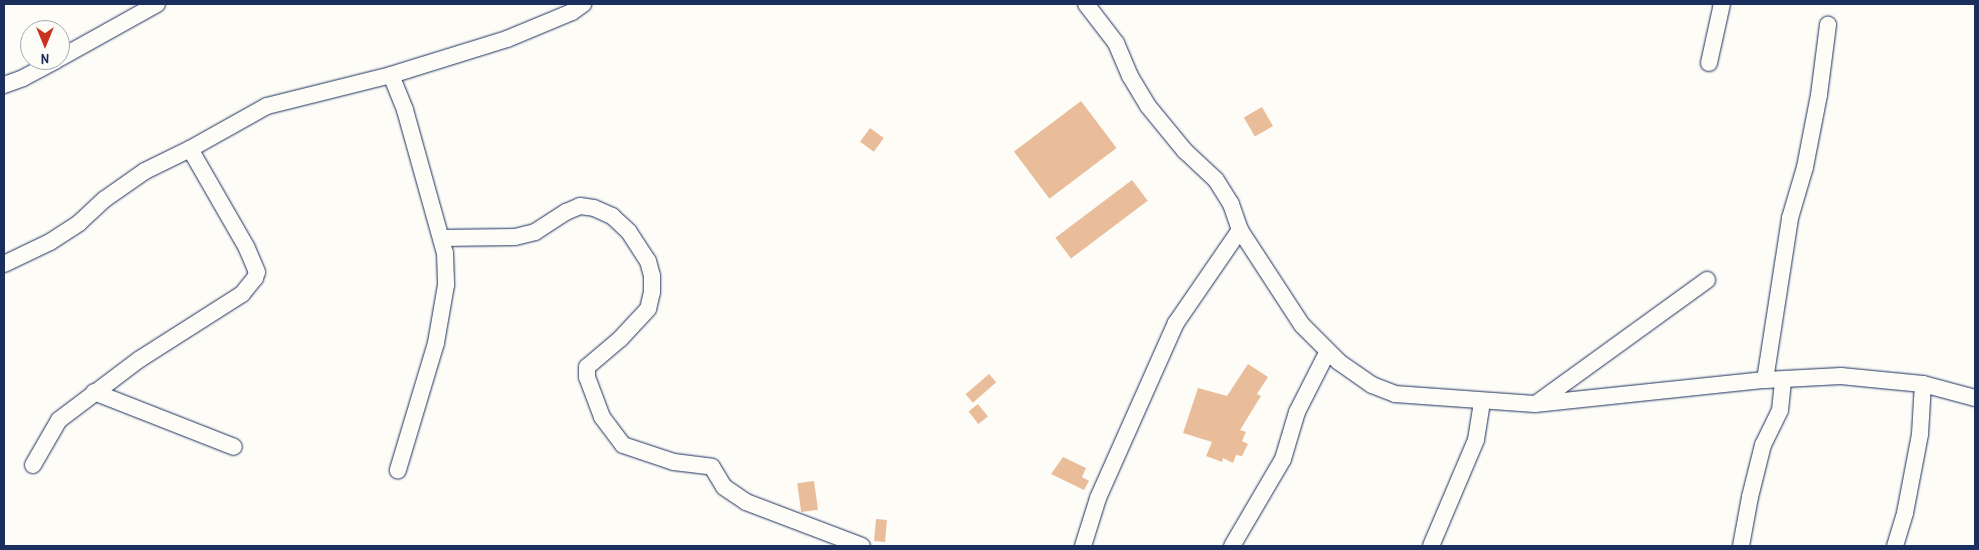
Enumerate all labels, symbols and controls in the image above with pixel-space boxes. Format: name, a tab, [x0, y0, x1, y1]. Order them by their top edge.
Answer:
north arrow	[20, 20, 70, 70]
text: N	[41, 50, 49, 69]

